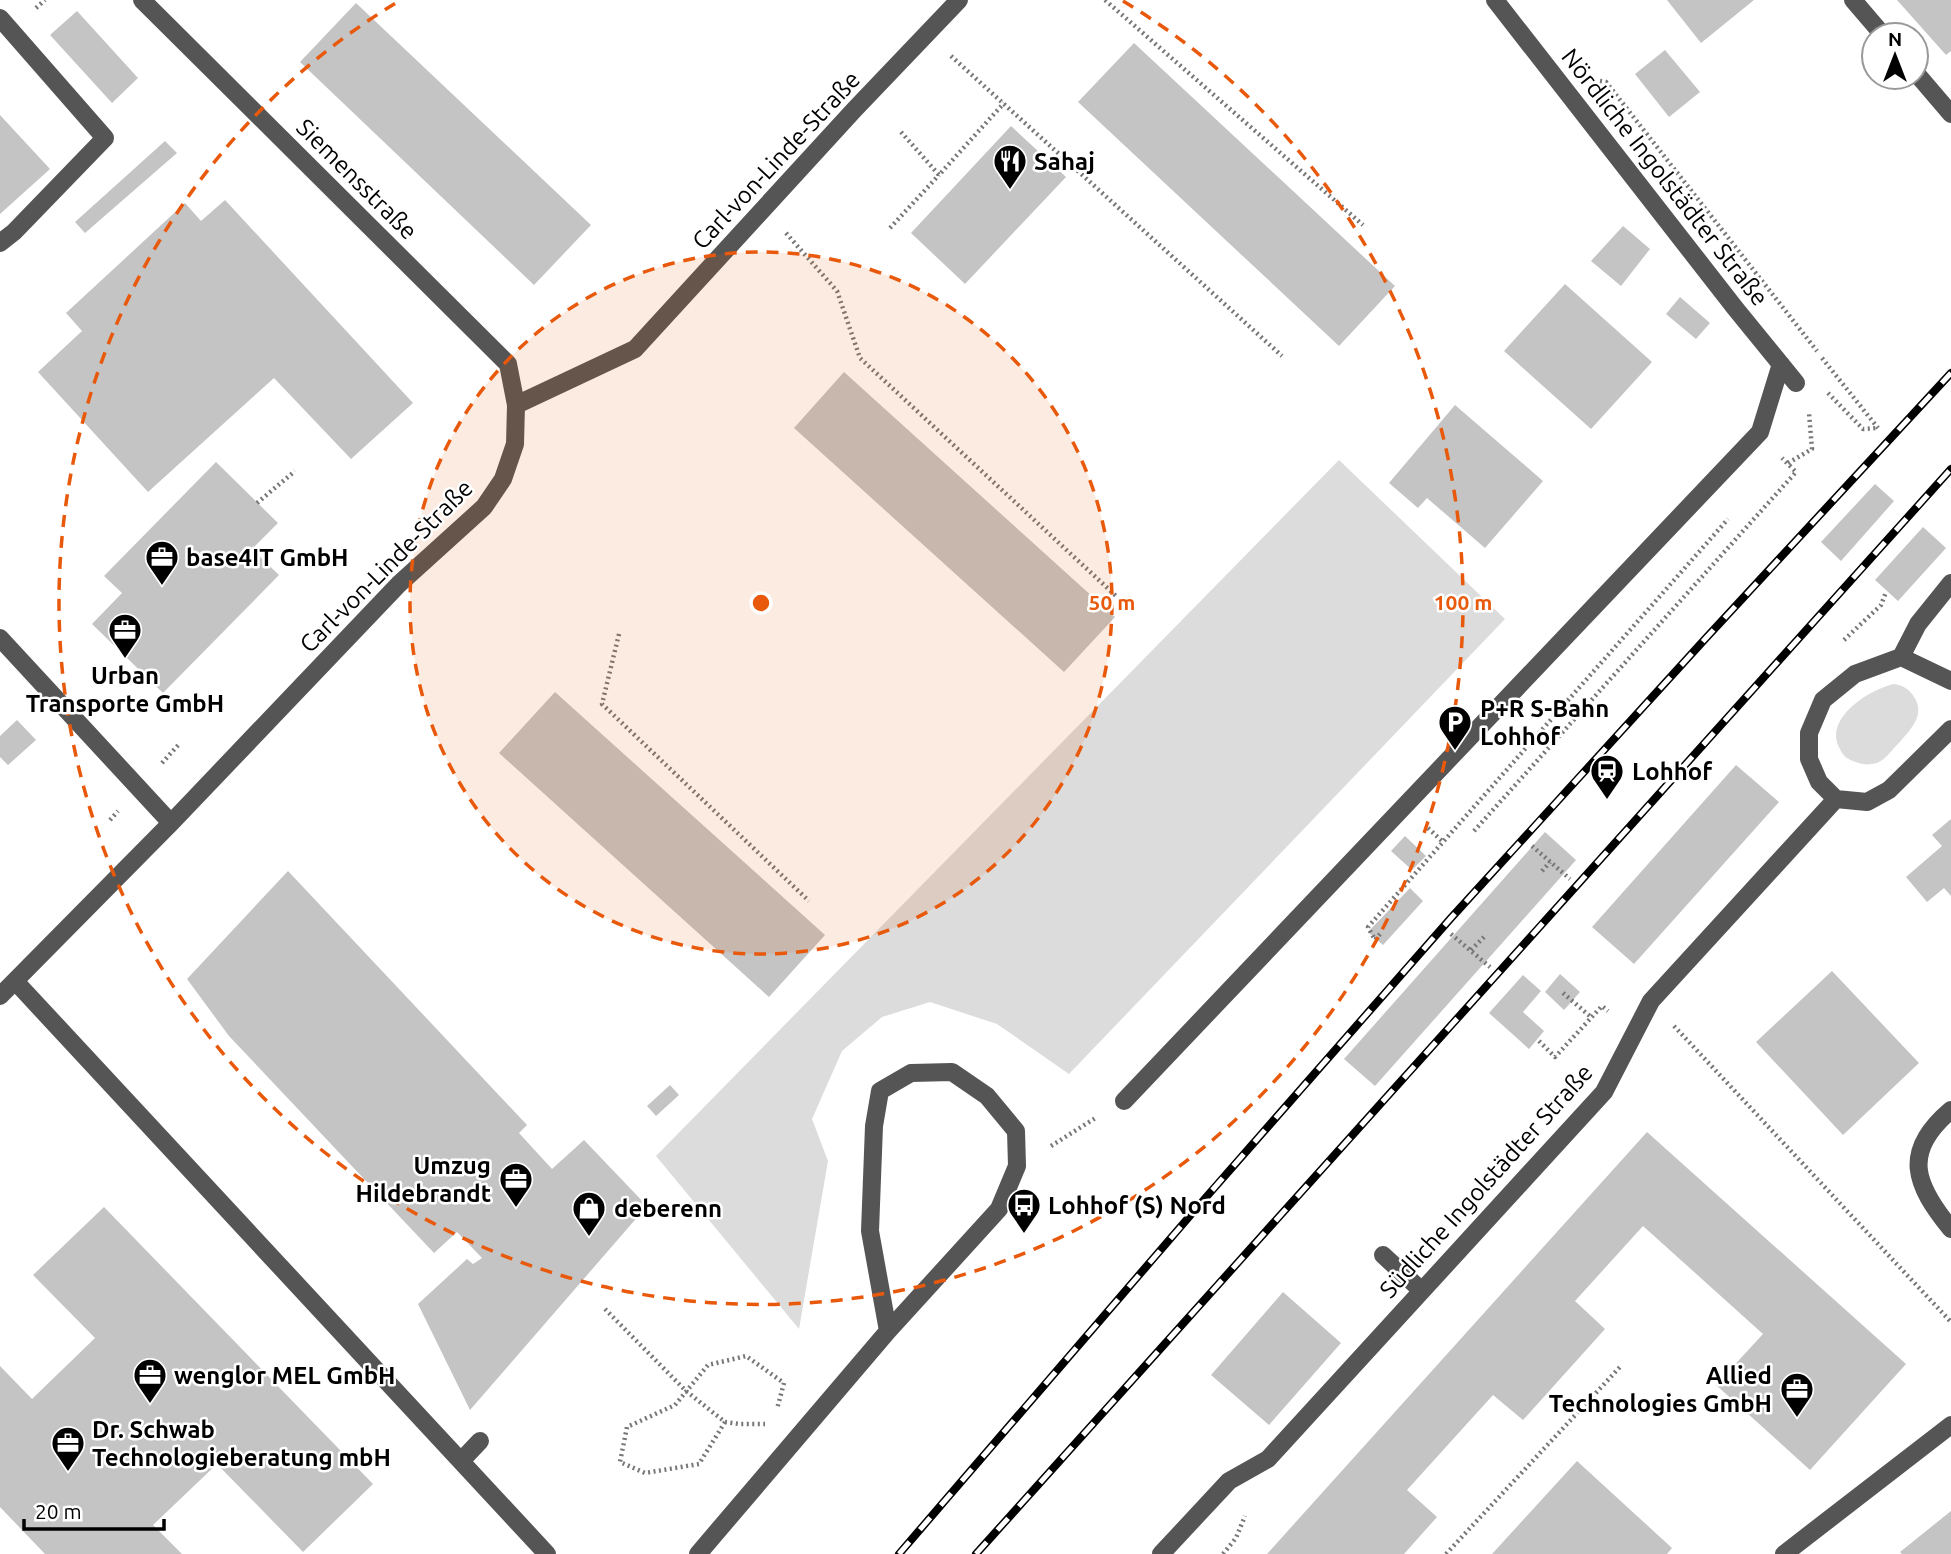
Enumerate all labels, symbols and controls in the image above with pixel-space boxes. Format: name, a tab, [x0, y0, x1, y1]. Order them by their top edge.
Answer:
north arrow	[1860, 21, 1930, 91]
text: N	[1888, 28, 1902, 50]
street label: Nördliche Ingolstädter Straße	[1556, 43, 1774, 311]
street label: Carl-von-Linde-Straße	[687, 66, 865, 254]
street label: Siemensstraße	[291, 113, 423, 245]
restaurant icon: Sahaj	[991, 142, 1029, 191]
place label: Sahaj	[1034, 148, 1095, 175]
street label: Carl-von-Linde-Straße	[294, 474, 478, 658]
office icon: base4IT GmbH	[143, 538, 181, 587]
place label: base4IT GmbH	[186, 544, 348, 571]
text: 50 m	[1089, 590, 1135, 614]
text: 100 m	[1434, 590, 1492, 614]
centre of rings	[749, 591, 773, 615]
office icon: Urban Transporte GmbH	[106, 611, 144, 660]
place label: Urban Transporte GmbH	[26, 662, 224, 717]
place label: P+R S-Bahn Lohhof	[1480, 695, 1609, 750]
parking icon: P+R S-Bahn Lohhof	[1436, 703, 1474, 752]
station icon: Lohhof	[1588, 752, 1626, 801]
place label: Lohhof	[1632, 758, 1713, 785]
street label: Südliche Ingolstädter Straße	[1374, 1059, 1598, 1303]
place label: Umzug Hildebrandt	[356, 1152, 491, 1207]
office icon: Umzug Hildebrandt	[497, 1160, 535, 1209]
bus stop icon: Lohhof (S) Nord	[1005, 1186, 1043, 1235]
shop icon: deberenn	[570, 1189, 608, 1238]
place label: Lohhof (S) Nord	[1048, 1192, 1226, 1219]
place label: deberenn	[614, 1195, 722, 1222]
office icon: wenglor MEL GmbH	[131, 1356, 169, 1405]
place label: wenglor MEL GmbH	[174, 1362, 395, 1389]
place label: Allied Technologies GmbH	[1549, 1362, 1772, 1417]
office icon: Allied Technologies GmbH	[1778, 1370, 1816, 1419]
place label: Dr. Schwab Technologieberatung mbH	[92, 1416, 391, 1471]
office icon: Dr. Schwab Technologieberatung mbH	[49, 1424, 87, 1473]
scale bar	[24, 1488, 164, 1532]
text: 20 m	[35, 1499, 82, 1523]

